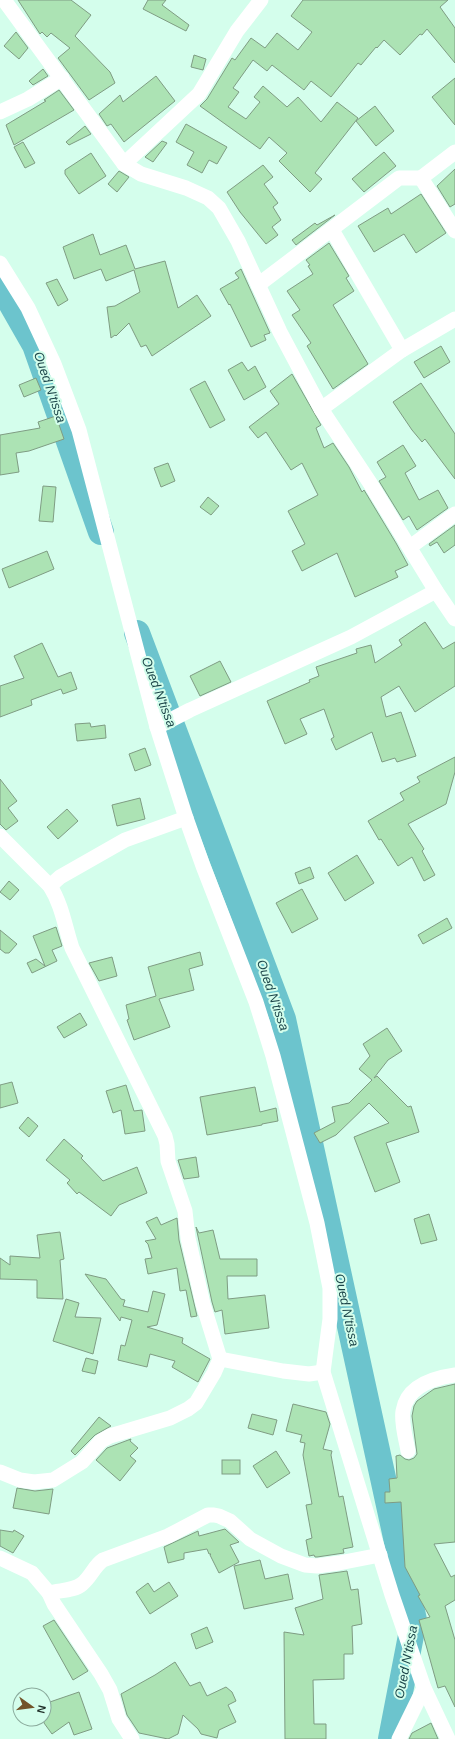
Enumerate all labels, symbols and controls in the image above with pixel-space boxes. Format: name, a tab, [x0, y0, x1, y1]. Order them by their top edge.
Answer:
water label: Oued N'tissa	[31, 350, 69, 424]
water label: Oued N'tissa	[139, 655, 179, 729]
water label: Oued N'tissa	[254, 958, 292, 1032]
water label: Oued N'tissa	[332, 1272, 362, 1348]
water label: Oued N'tissa	[392, 1624, 420, 1700]
north arrow	[12, 1687, 52, 1727]
text: N	[35, 1704, 48, 1715]

